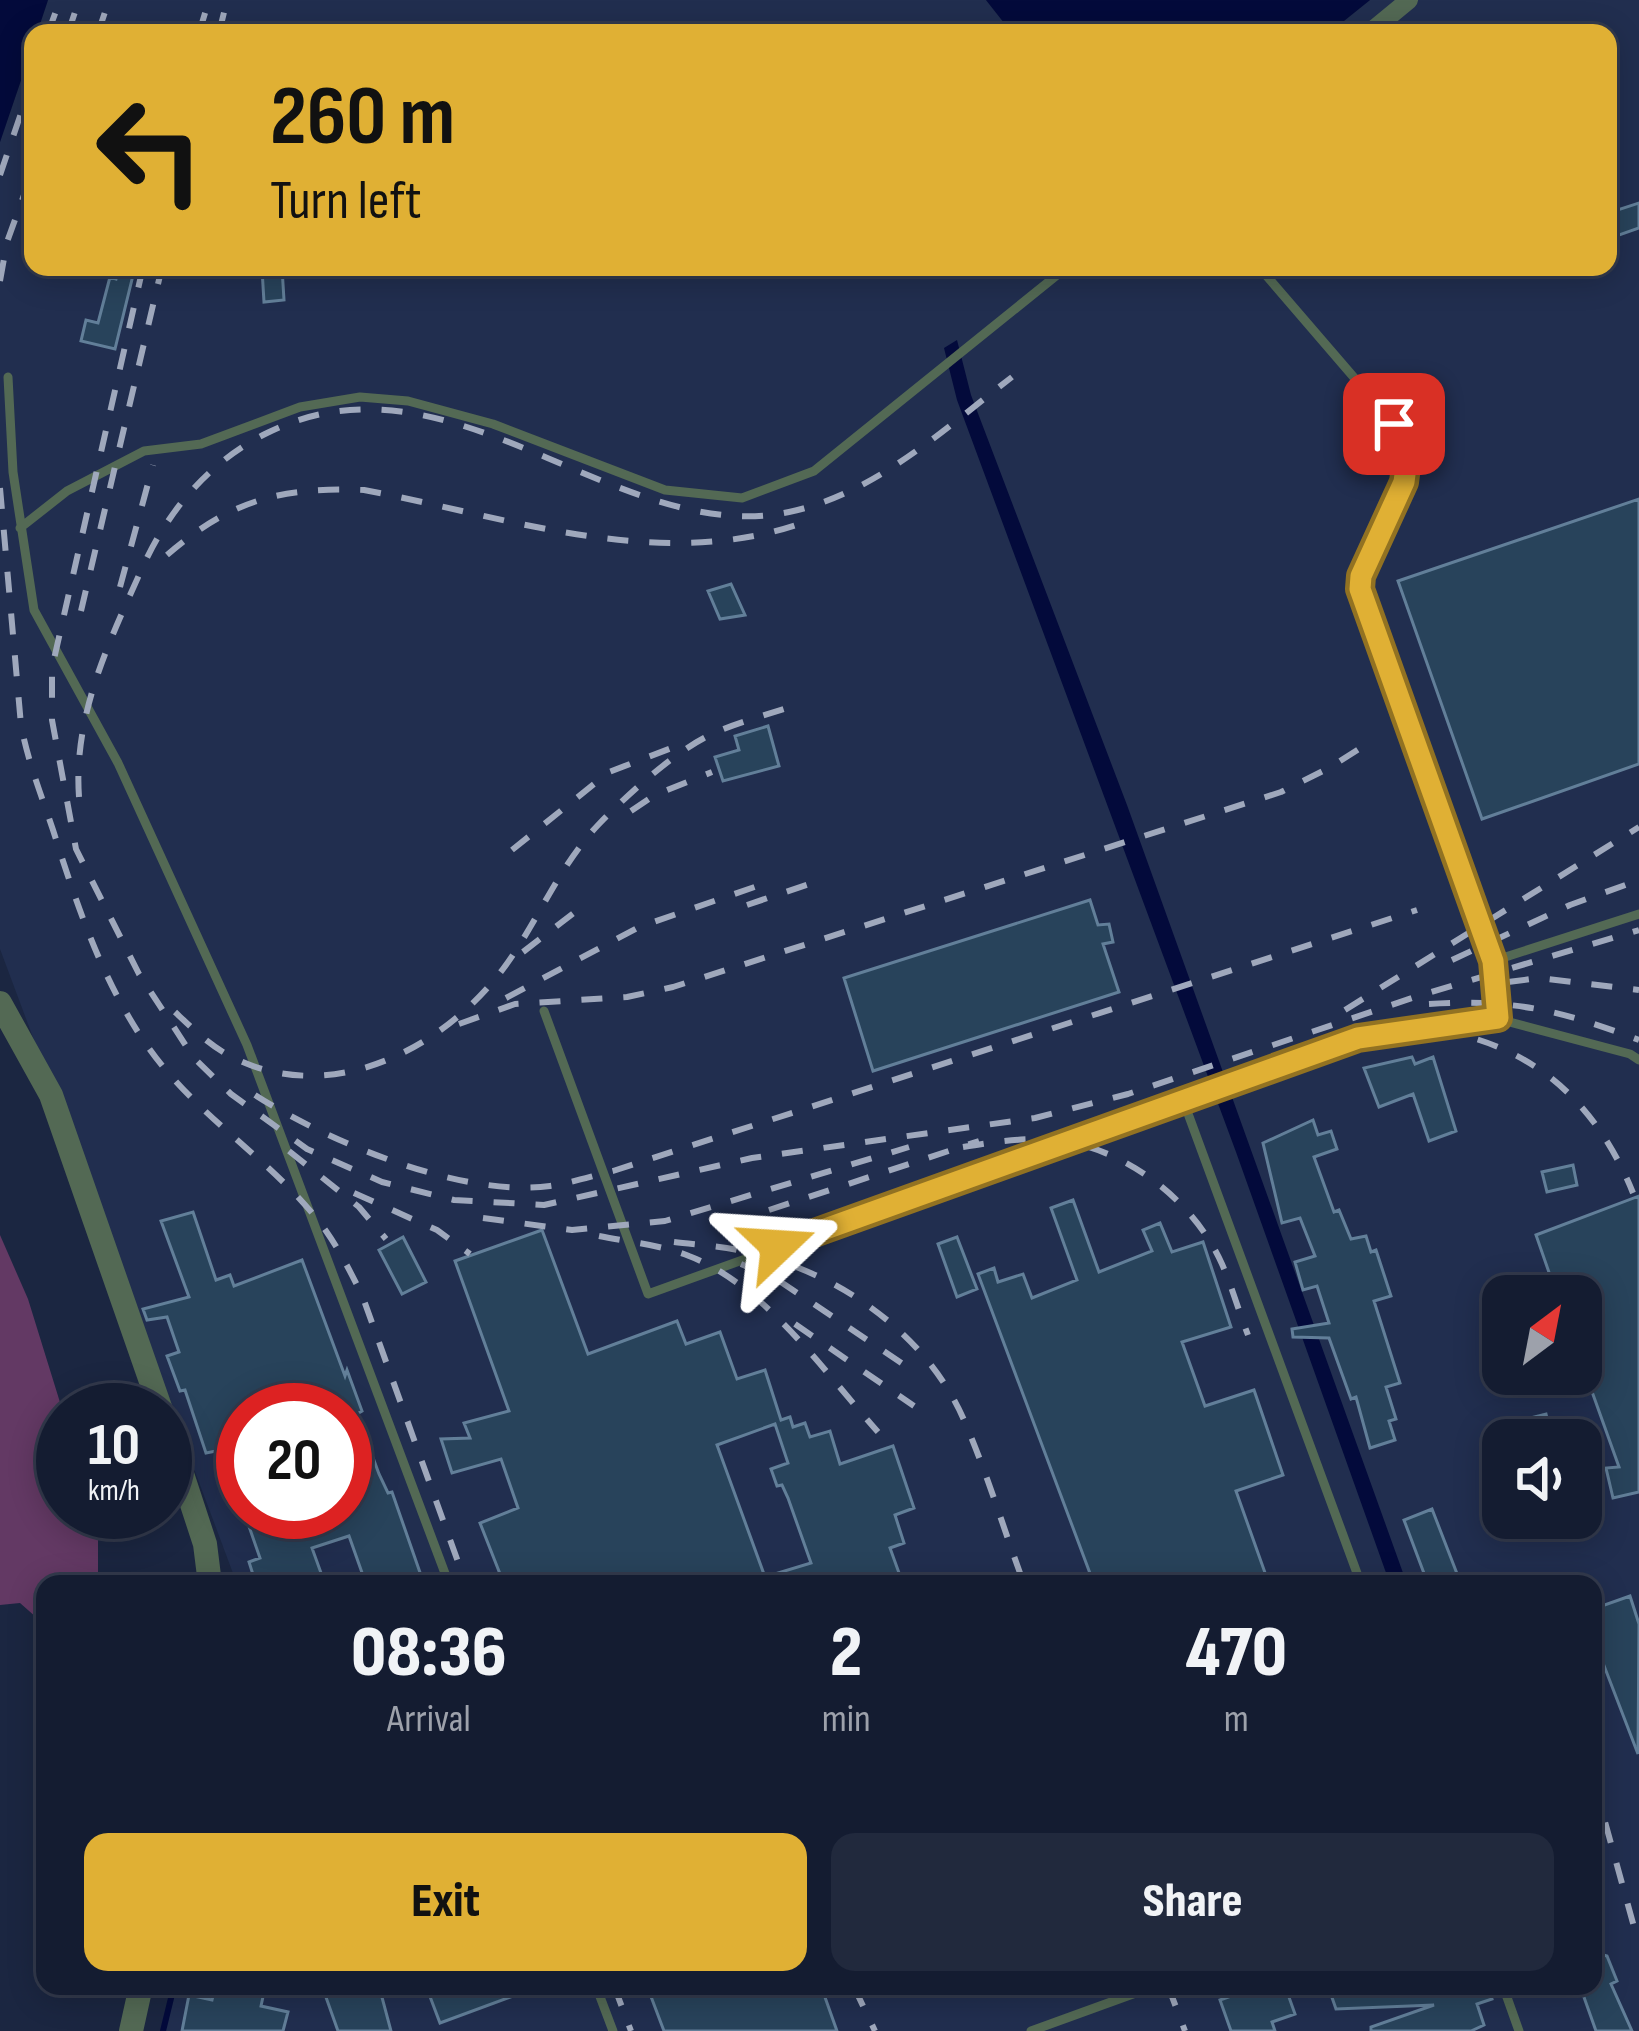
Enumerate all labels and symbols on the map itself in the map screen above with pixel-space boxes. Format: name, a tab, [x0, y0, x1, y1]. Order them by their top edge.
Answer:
pin	[1343, 373, 1445, 475]
position arrow	[715, 1183, 841, 1309]
north arrow	[1482, 1275, 1602, 1395]
speed limit sign: 20	[216, 1383, 372, 1539]

